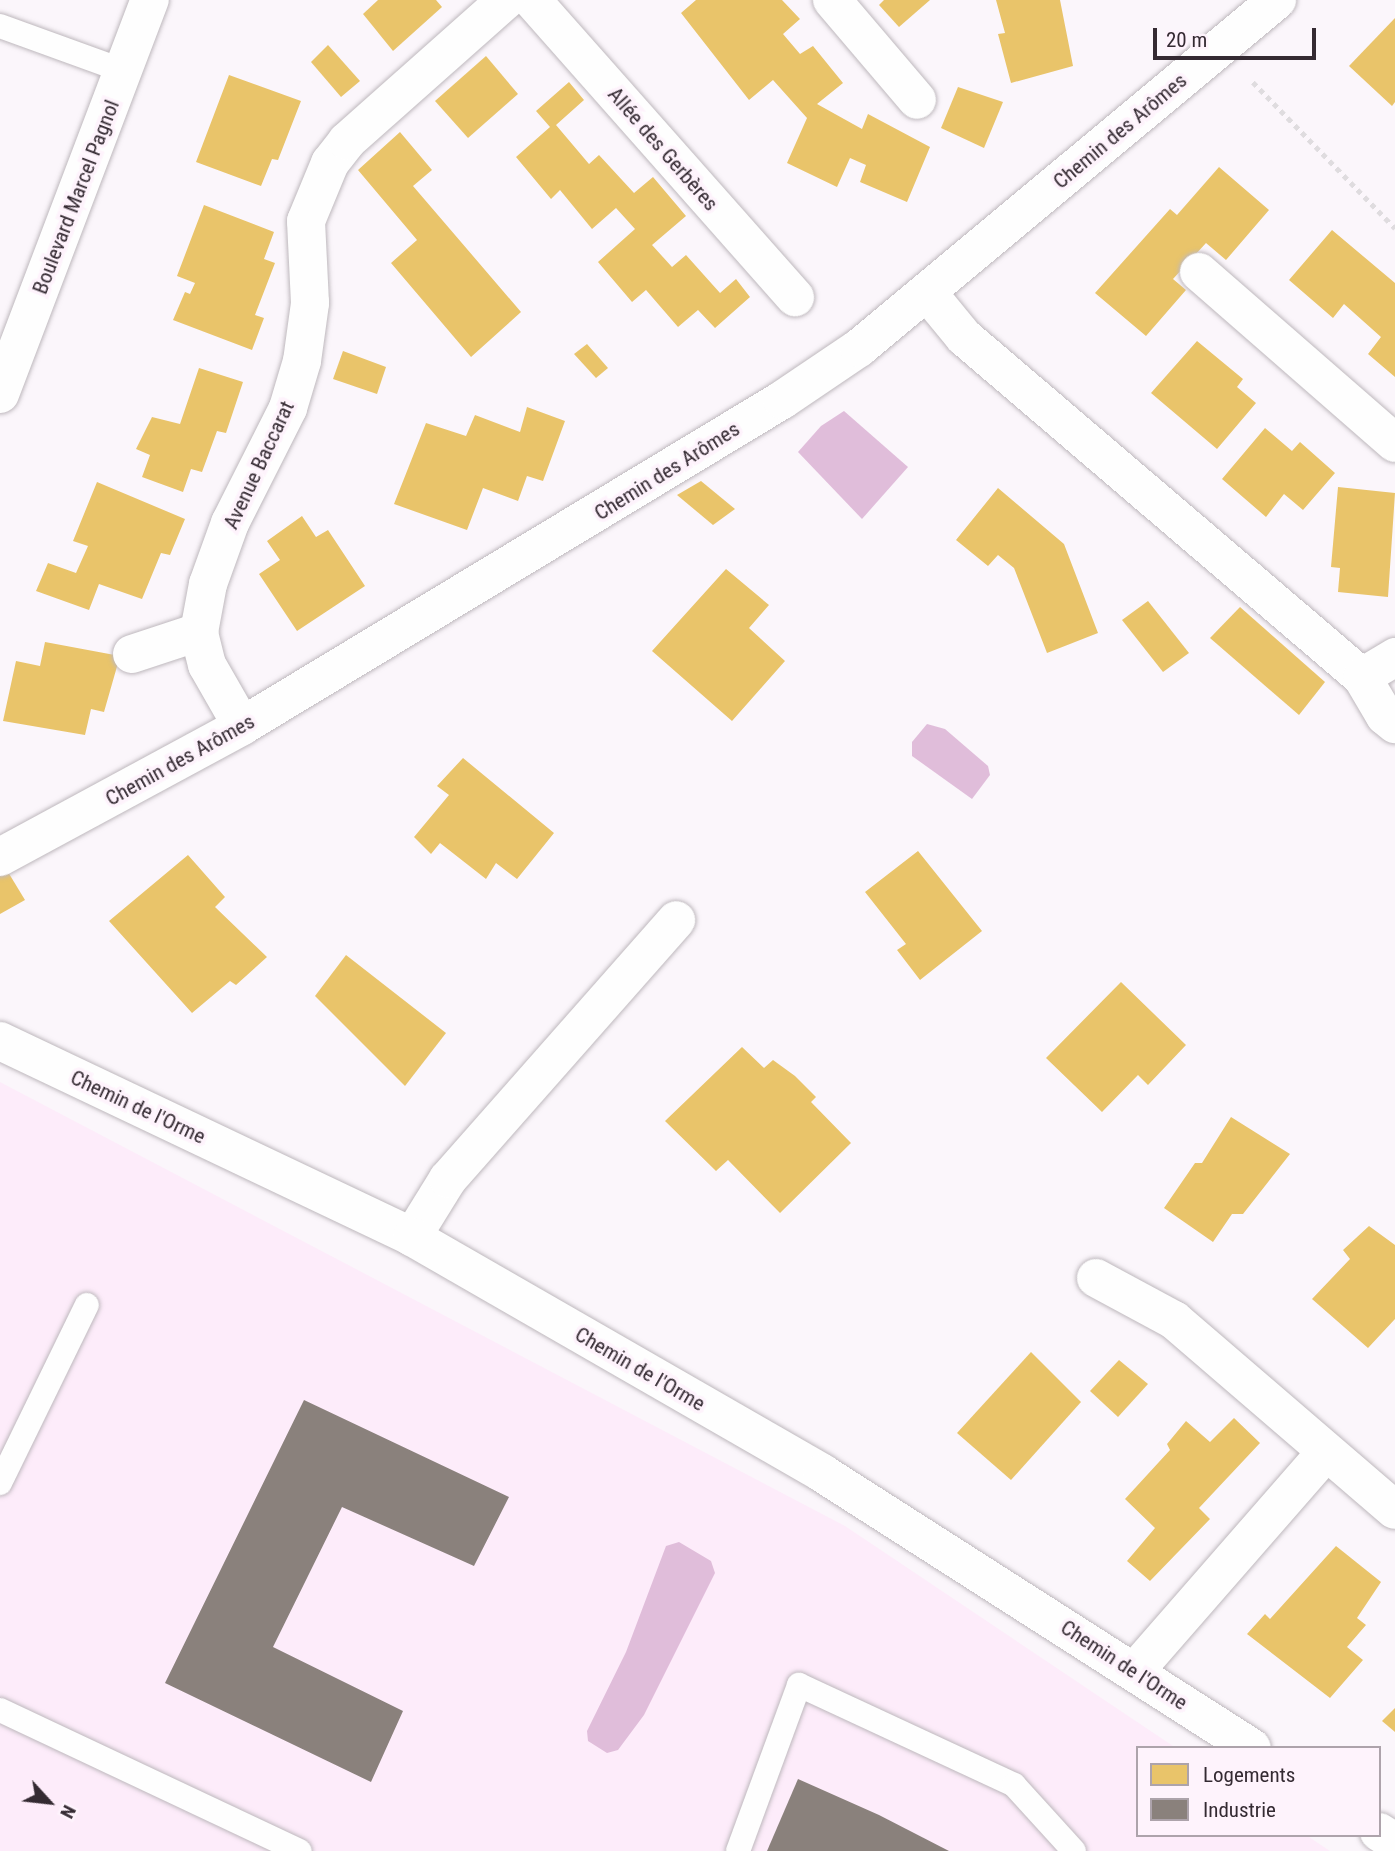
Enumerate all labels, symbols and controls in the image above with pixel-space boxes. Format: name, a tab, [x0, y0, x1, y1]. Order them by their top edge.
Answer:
scale bar	[1157, 14, 1320, 58]
text: 20 m	[1166, 28, 1207, 52]
street label: Chemin des Arômes	[1048, 68, 1192, 194]
street label: Allée des Gerbères	[603, 82, 723, 216]
street label: Boulevard Marcel Pagnol	[27, 96, 125, 298]
street label: Avenue Baccarat	[218, 397, 300, 533]
street label: Chemin des Arômes	[590, 416, 744, 526]
street label: Chemin des Arômes	[101, 709, 259, 811]
street label: Chemin de l'Orme	[67, 1065, 209, 1149]
street label: Chemin de l'Orme	[571, 1322, 709, 1416]
street label: Chemin de l'Orme	[1056, 1615, 1192, 1715]
legend	[1136, 1746, 1381, 1837]
text: Logements	[1203, 1763, 1295, 1787]
north arrow	[14, 1767, 84, 1837]
text: Industrie	[1203, 1798, 1276, 1822]
text: N	[55, 1801, 81, 1822]

